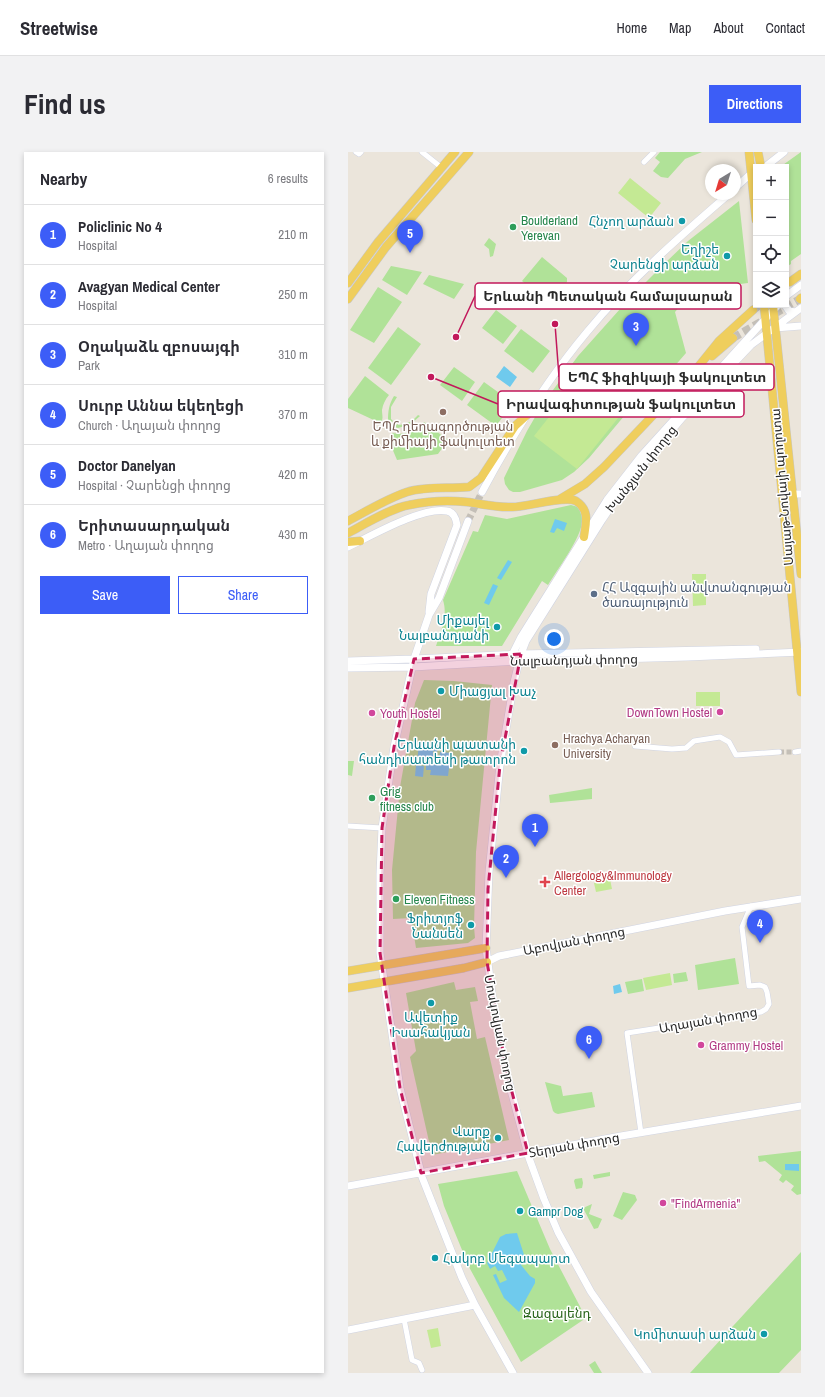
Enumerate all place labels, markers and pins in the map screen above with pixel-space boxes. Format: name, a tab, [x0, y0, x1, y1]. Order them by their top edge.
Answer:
place label: Boulderland Yerevan	[521, 212, 578, 244]
place label: Հնչող արձան	[589, 213, 674, 230]
marker: Հնչող արձան	[677, 216, 687, 226]
pin: 5	[397, 220, 423, 253]
marker: Boulderland Yerevan	[508, 222, 518, 232]
place label: Եղիշե Չարենցի արձան	[610, 241, 719, 273]
marker: Եղիշե Չարենցի արձան	[722, 251, 732, 261]
callout: Երևանի Պետական համալսարան	[475, 283, 741, 309]
pin: 3	[623, 313, 649, 346]
callout: ԵՊՀ ֆիզիկայի ֆակուլտետ	[559, 364, 774, 390]
callout: Իրավագիտության ֆակուլտետ	[498, 391, 744, 417]
marker: ԵՊՀ դեղագործության և քիմիայի ֆակուլտետ	[438, 407, 448, 417]
place label: ԵՊՀ դեղագործության և քիմիայի ֆակուլտետ	[371, 418, 515, 450]
place label: ՀՀ Ազգային անվտանգության ծառայություն	[602, 579, 791, 611]
marker: ՀՀ Ազգային անվտանգության ծառայություն	[589, 589, 599, 599]
place label: Միքայել Նալբանդյանի	[399, 612, 490, 644]
marker: Միքայել Նալբանդյանի	[492, 622, 502, 632]
place label: Միացյալ Խաչ	[449, 683, 537, 700]
marker: Միացյալ Խաչ	[436, 686, 446, 696]
place label: DownTown Hostel	[627, 704, 712, 721]
place label: Youth Hostel	[380, 705, 440, 722]
marker: DownTown Hostel	[715, 707, 725, 717]
marker: Youth Hostel	[367, 708, 377, 718]
place label: Hrachya Acharyan University	[563, 730, 650, 762]
place label: Երևանի պատանի հանդիսատեսի թատրոն	[359, 736, 516, 768]
marker: Hrachya Acharyan University	[550, 740, 560, 750]
marker: Երևանի պատանի հանդիսատեսի թատրոն	[519, 746, 529, 756]
place label: Grig fitness club	[380, 783, 434, 815]
marker: Grig fitness club	[367, 793, 377, 803]
pin: 1	[522, 814, 548, 847]
pin: 2	[493, 845, 519, 878]
place label: Allergology&Immunology Center	[553, 867, 673, 899]
marker: Allergology&Immunology Center	[539, 876, 551, 888]
place label: Eleven Fitness	[404, 891, 475, 908]
marker: Eleven Fitness	[391, 894, 401, 904]
place label: Ֆրիտյոֆ Նանսեն	[407, 910, 463, 942]
pin: 4	[747, 910, 773, 943]
marker: Ֆրիտյոֆ Նանսեն	[466, 920, 476, 930]
marker: Ավետիք Իսահակյան	[426, 998, 436, 1008]
place label: Ավետիք Իսահակյան	[391, 1009, 471, 1041]
pin: 6	[576, 1026, 602, 1059]
place label: Grammy Hostel	[709, 1037, 783, 1054]
marker: Grammy Hostel	[696, 1040, 706, 1050]
place label: Վարք Հավերժության	[396, 1123, 490, 1155]
marker: Վարք Հավերժության	[493, 1133, 503, 1143]
place label: "FindArmenia"	[671, 1195, 740, 1212]
marker: "FindArmenia"	[658, 1198, 668, 1208]
place label: Gampr Dog	[528, 1203, 583, 1220]
marker: Gampr Dog	[515, 1206, 525, 1216]
place label: Հակոբ Մեգապարտ	[443, 1250, 570, 1267]
marker: Հակոբ Մեգապարտ	[430, 1253, 440, 1263]
place label: Կոմիտասի արձան	[633, 1326, 756, 1343]
marker: Կոմիտասի արձան	[759, 1329, 769, 1339]

